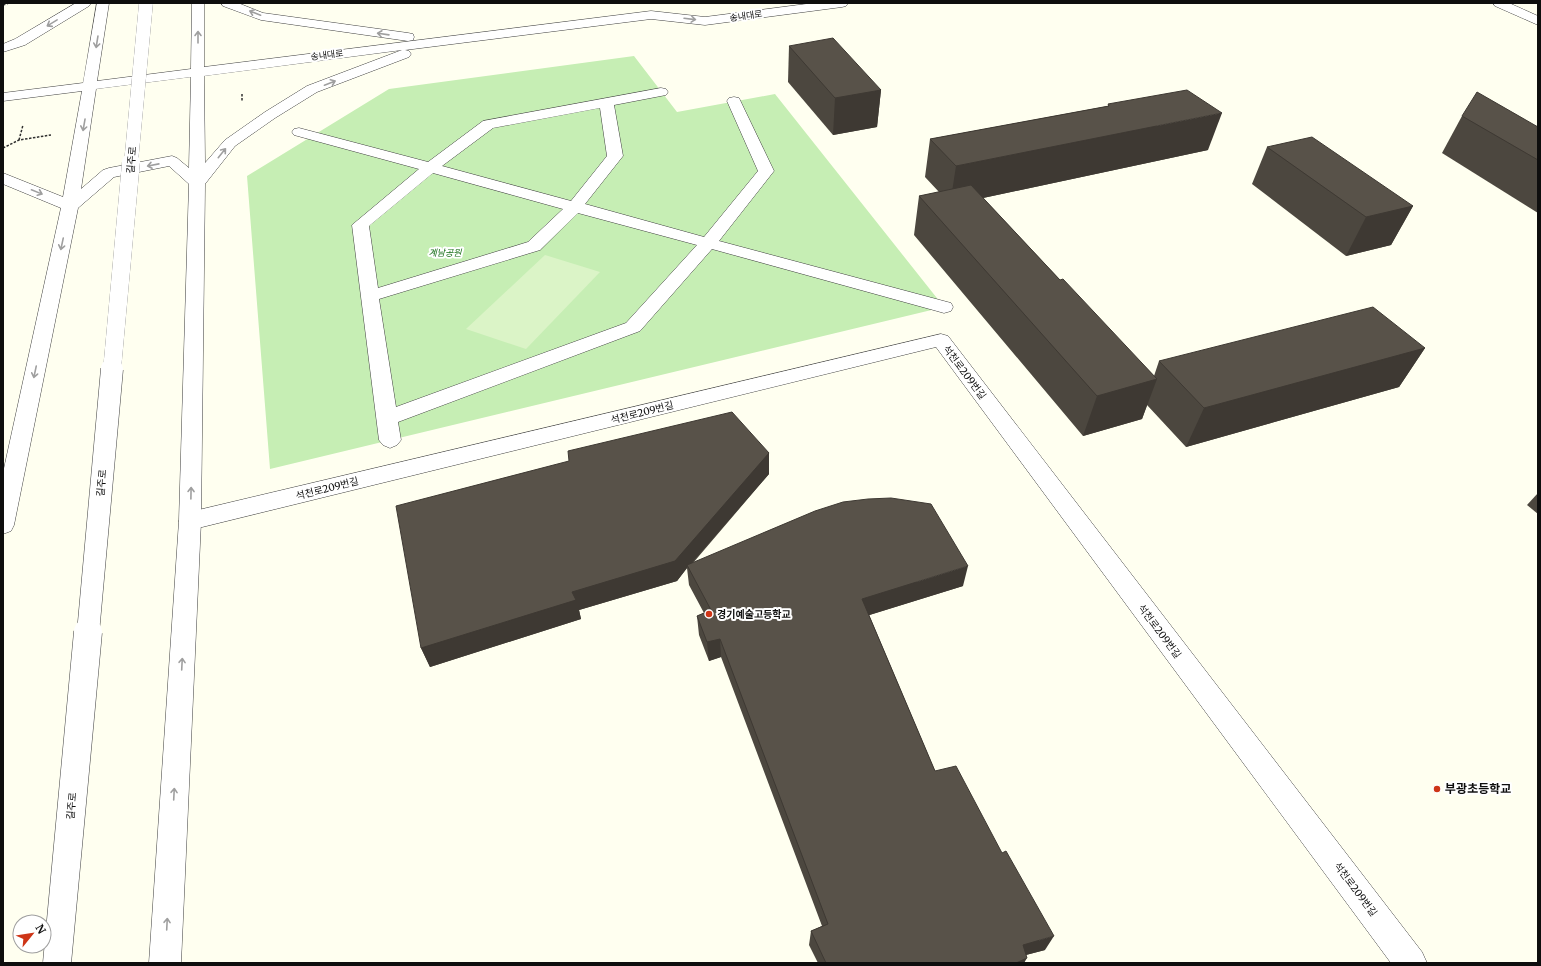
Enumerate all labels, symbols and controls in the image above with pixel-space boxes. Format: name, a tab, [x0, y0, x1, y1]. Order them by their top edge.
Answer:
street label: 송내대로	[729, 8, 763, 23]
one-way arrow	[249, 9, 261, 17]
one-way arrow	[683, 16, 696, 23]
one-way arrow	[46, 19, 58, 27]
one-way arrow	[377, 30, 390, 38]
one-way arrow	[194, 31, 202, 44]
one-way arrow	[93, 35, 101, 48]
street label: 송내대로	[310, 47, 344, 62]
one-way arrow	[323, 78, 335, 86]
one-way arrow	[80, 118, 88, 131]
street label: 길주로	[124, 146, 139, 174]
one-way arrow	[217, 148, 226, 158]
one-way arrow	[147, 161, 160, 169]
one-way arrow	[30, 189, 42, 197]
one-way arrow	[58, 237, 66, 250]
park label: 계남공원	[428, 247, 462, 258]
street label: 석천로209번길	[940, 343, 989, 402]
one-way arrow	[31, 365, 39, 378]
street label: 석천로209번길	[609, 398, 675, 427]
street label: 길주로	[94, 469, 109, 497]
street label: 석천로209번길	[294, 474, 360, 503]
one-way arrow	[187, 487, 195, 500]
street label: 석천로209번길	[1135, 602, 1184, 661]
place label: 경기예술고등학교	[717, 608, 791, 621]
marker: 경기예술고등학교	[704, 609, 714, 619]
one-way arrow	[178, 658, 186, 671]
place label: 부광초등학교	[1445, 781, 1511, 796]
marker: 부광초등학교	[1432, 784, 1442, 794]
one-way arrow	[171, 788, 178, 801]
street label: 길주로	[64, 792, 79, 820]
street label: 석천로209번길	[1331, 860, 1380, 919]
north arrow	[12, 914, 52, 954]
one-way arrow	[163, 918, 171, 931]
text: N	[32, 922, 49, 937]

